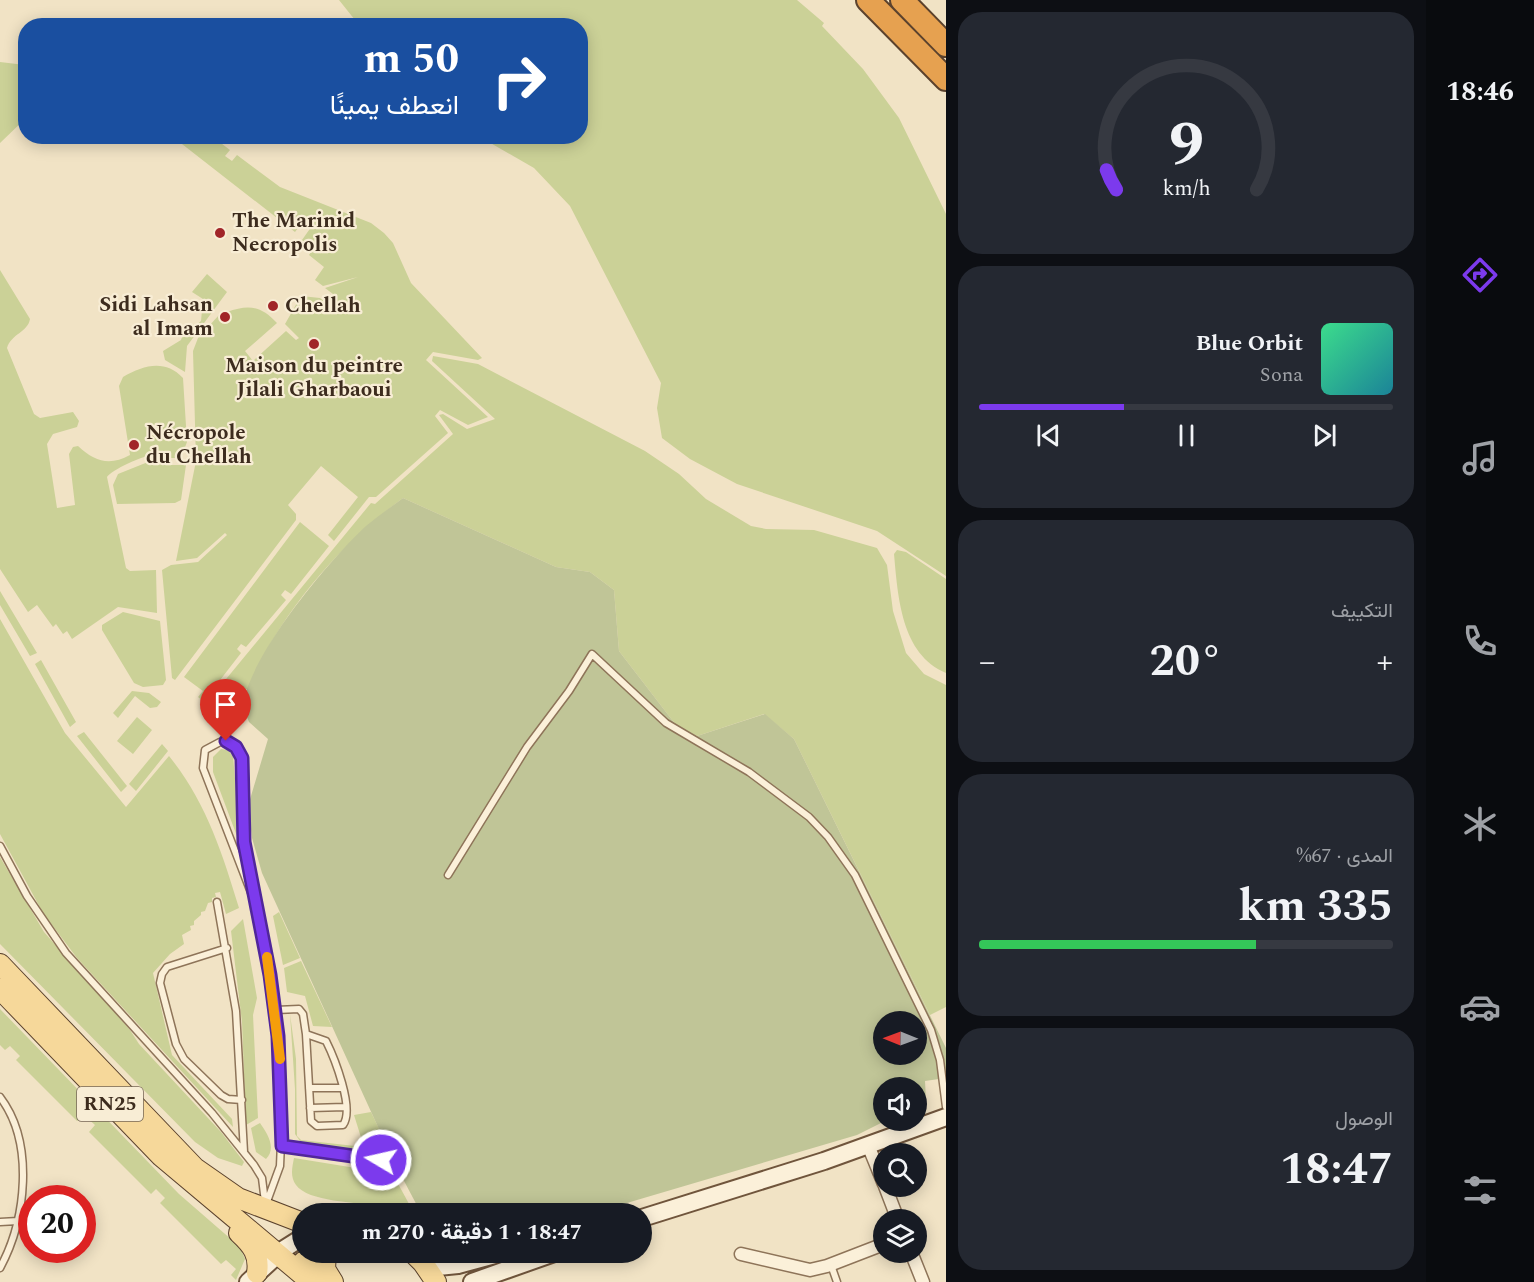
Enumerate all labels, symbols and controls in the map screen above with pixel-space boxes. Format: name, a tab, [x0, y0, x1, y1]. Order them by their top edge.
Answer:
text: 50 m	[364, 28, 459, 91]
icon: right	[480, 42, 558, 120]
text: 18:46	[1446, 71, 1514, 113]
text: انعطف يمينًا	[330, 85, 459, 127]
text: 9	[1168, 98, 1204, 193]
text: km/h	[1162, 172, 1210, 205]
place label: The Marinid Necropolis	[232, 205, 355, 261]
marker: The Marinid Necropolis	[213, 226, 227, 240]
icon: directions	[1459, 254, 1501, 296]
place label: Sidi Lahsan al Imam	[99, 289, 213, 345]
place label: Chellah	[285, 290, 361, 322]
marker: Chellah	[266, 299, 280, 313]
marker: Sidi Lahsan al Imam	[218, 310, 232, 324]
text: Blue Orbit	[1196, 327, 1303, 360]
marker: Maison du peintre Jilali Gharbaoui	[307, 337, 321, 351]
place label: Maison du peintre Jilali Gharbaoui	[225, 350, 403, 406]
text: Sona	[1260, 360, 1303, 390]
place label: Nécropole du Chellah	[146, 417, 252, 473]
icon: previous	[1032, 419, 1065, 452]
icon: pause	[1170, 419, 1203, 452]
icon: next	[1308, 419, 1341, 452]
icon: music	[1459, 437, 1501, 479]
marker: Nécropole du Chellah	[127, 438, 141, 452]
text: التكييف	[1331, 596, 1393, 626]
icon: phone	[1459, 620, 1501, 662]
text: 20°	[1150, 627, 1223, 696]
text: −	[979, 637, 996, 687]
text: +	[1377, 637, 1393, 687]
pin	[200, 679, 251, 741]
icon: arrive	[209, 688, 242, 721]
icon: climate	[1459, 803, 1501, 845]
text: المدى · 67%	[1296, 841, 1393, 871]
text: 335 km	[1238, 872, 1393, 941]
icon: car	[1459, 986, 1501, 1028]
north arrow	[873, 1011, 927, 1065]
map controls	[873, 1011, 927, 1263]
button: sound	[873, 1077, 927, 1131]
road number: RN25	[77, 1087, 143, 1121]
text: الوصول	[1335, 1104, 1393, 1134]
position arrow	[349, 1128, 413, 1192]
text: 18:47	[1280, 1135, 1393, 1204]
button: search	[873, 1143, 927, 1197]
icon: filters	[1459, 1169, 1501, 1211]
speed limit sign: 20	[18, 1185, 96, 1263]
button: layers	[873, 1209, 927, 1263]
text: 18:47 · 1 دقيقة · 270 m	[362, 1216, 582, 1249]

